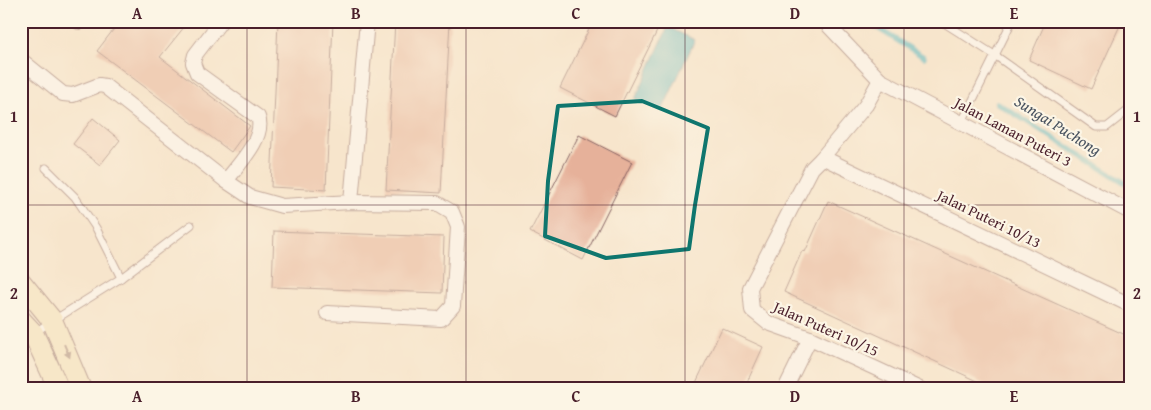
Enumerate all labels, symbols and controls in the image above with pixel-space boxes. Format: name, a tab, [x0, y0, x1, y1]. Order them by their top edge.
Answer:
text: A	[132, 1, 143, 25]
text: B	[351, 1, 361, 25]
text: C	[571, 1, 581, 25]
text: D	[790, 1, 800, 25]
text: E	[1010, 1, 1019, 25]
water label: Sungai Puchong	[1010, 89, 1106, 162]
street label: Jalan Laman Puteri 3	[949, 91, 1075, 171]
text: 1	[10, 104, 18, 128]
text: 1	[1133, 104, 1141, 128]
street label: Jalan Puteri 10/13	[932, 183, 1045, 253]
text: 2	[10, 281, 18, 305]
text: 2	[1133, 281, 1141, 305]
street label: Jalan Puteri 10/15	[768, 295, 882, 361]
one-way arrow	[63, 344, 71, 358]
text: A	[132, 384, 143, 408]
text: B	[351, 384, 361, 408]
text: C	[571, 384, 581, 408]
text: D	[790, 384, 800, 408]
text: E	[1010, 384, 1019, 408]

